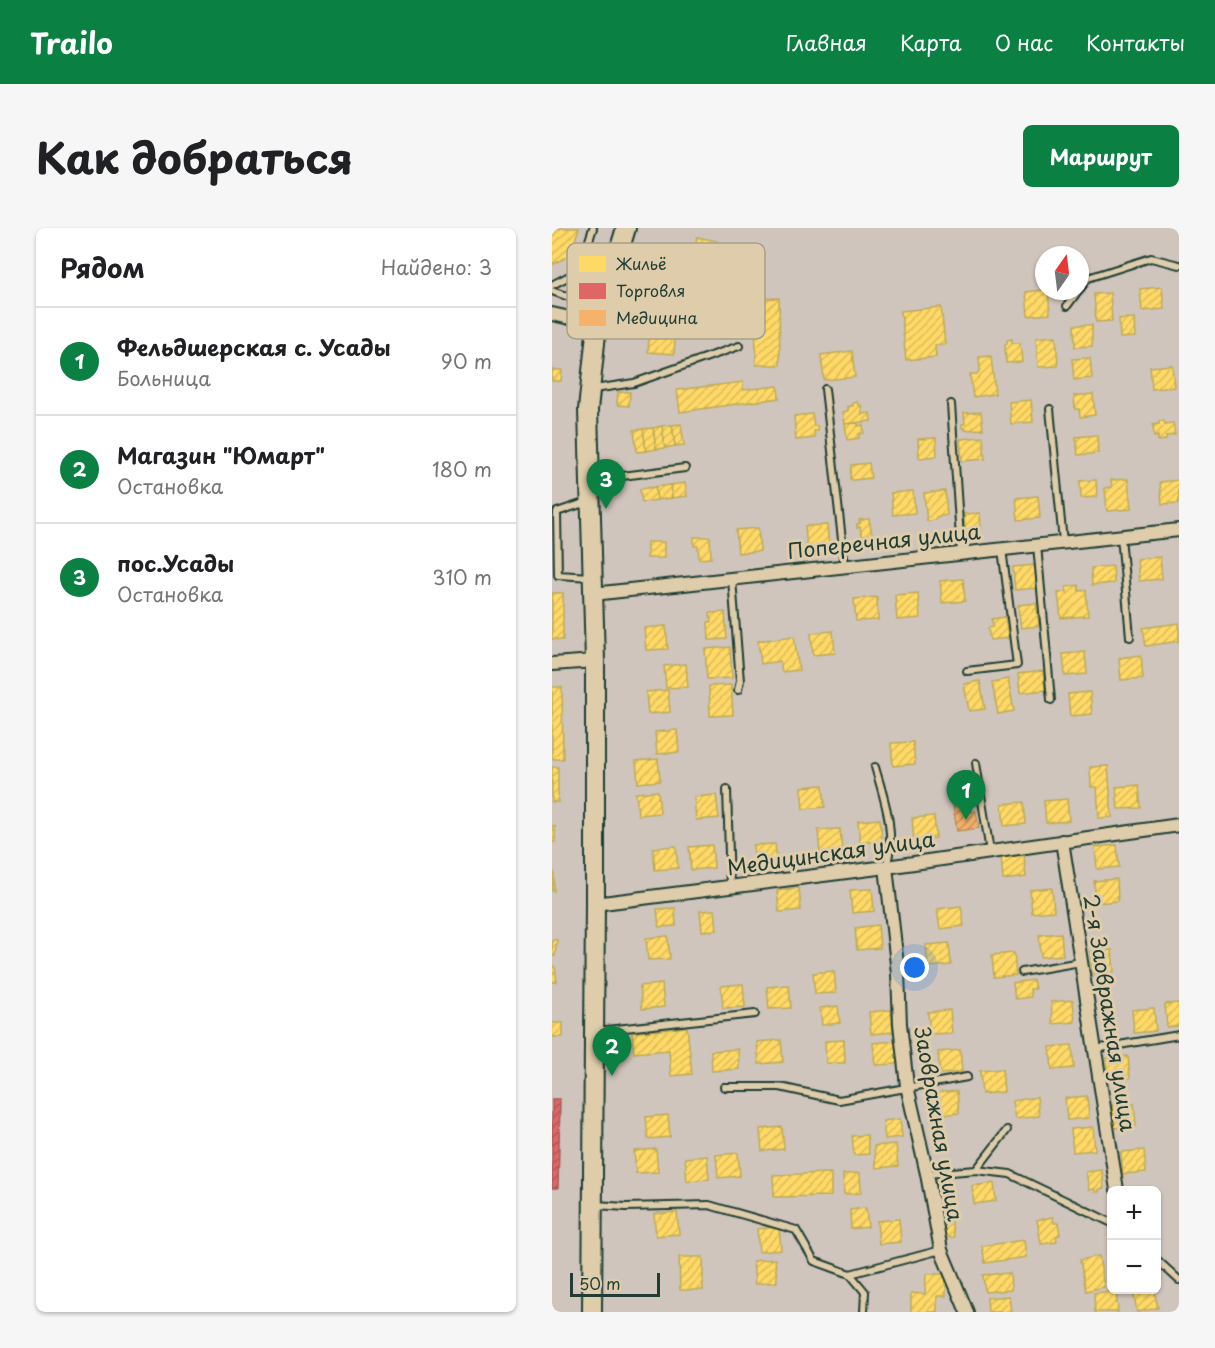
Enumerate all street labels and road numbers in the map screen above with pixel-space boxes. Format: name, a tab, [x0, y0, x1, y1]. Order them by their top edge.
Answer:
street label: Поперечная улица	[786, 514, 983, 566]
street label: Медицинская улица	[725, 822, 937, 882]
street label: 2-я Заовражная улица	[1076, 892, 1146, 1135]
street label: Заовражная улица	[907, 1024, 973, 1224]

